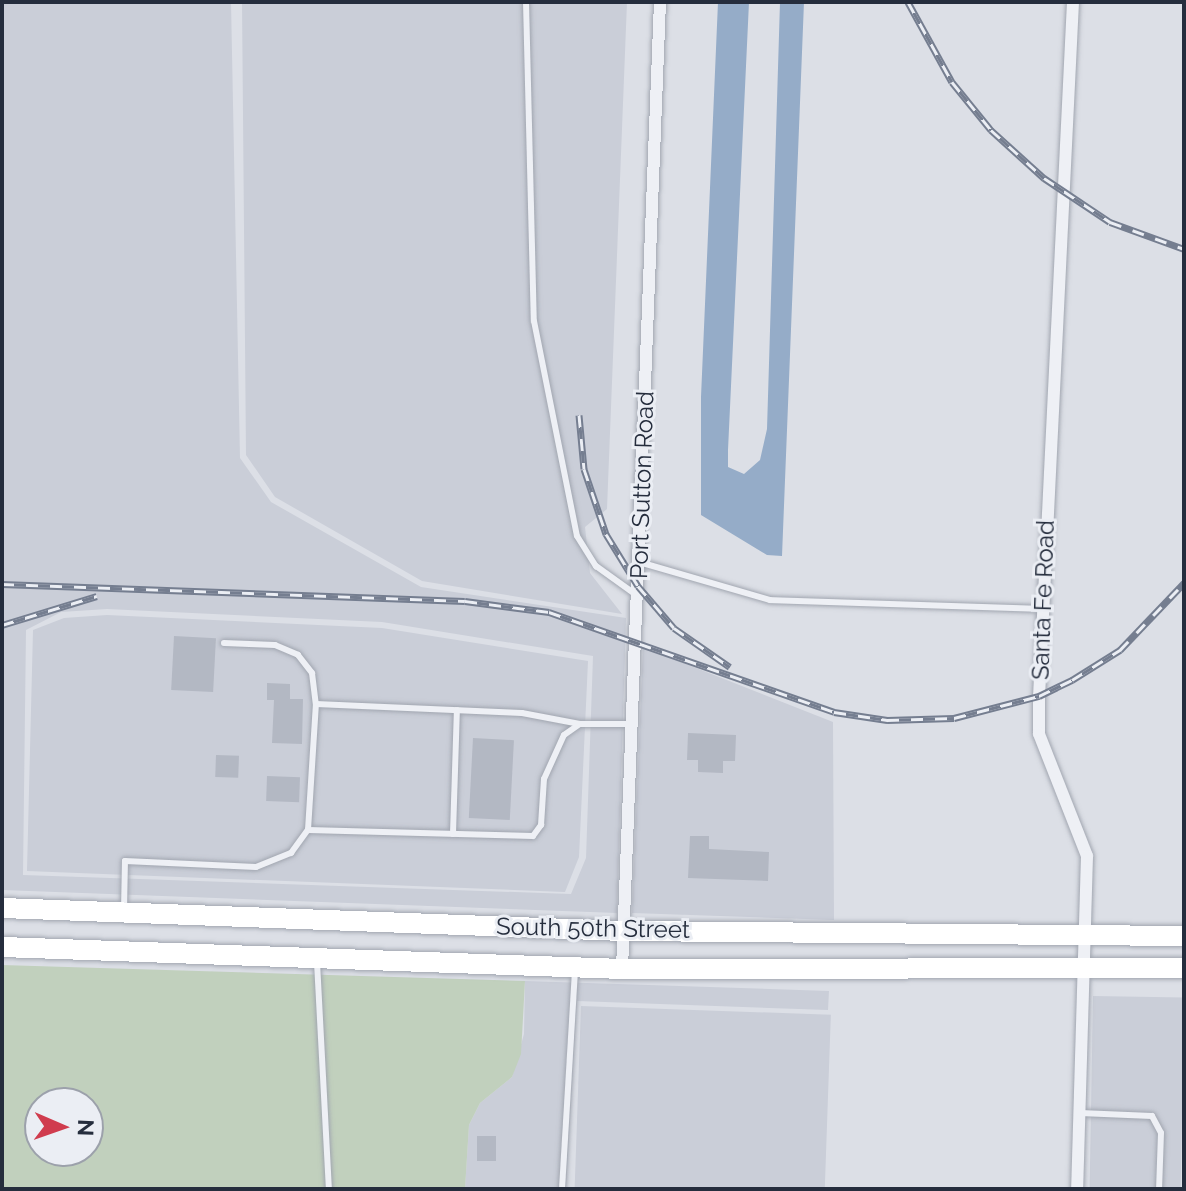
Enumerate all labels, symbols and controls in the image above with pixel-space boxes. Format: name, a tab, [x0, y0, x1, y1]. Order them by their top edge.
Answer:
street label: Port Sutton Road	[624, 390, 660, 580]
street label: Santa Fe Road	[1026, 520, 1060, 680]
street label: South 50th Street	[496, 912, 690, 944]
north arrow	[24, 1087, 104, 1167]
text: N	[73, 1119, 99, 1137]

